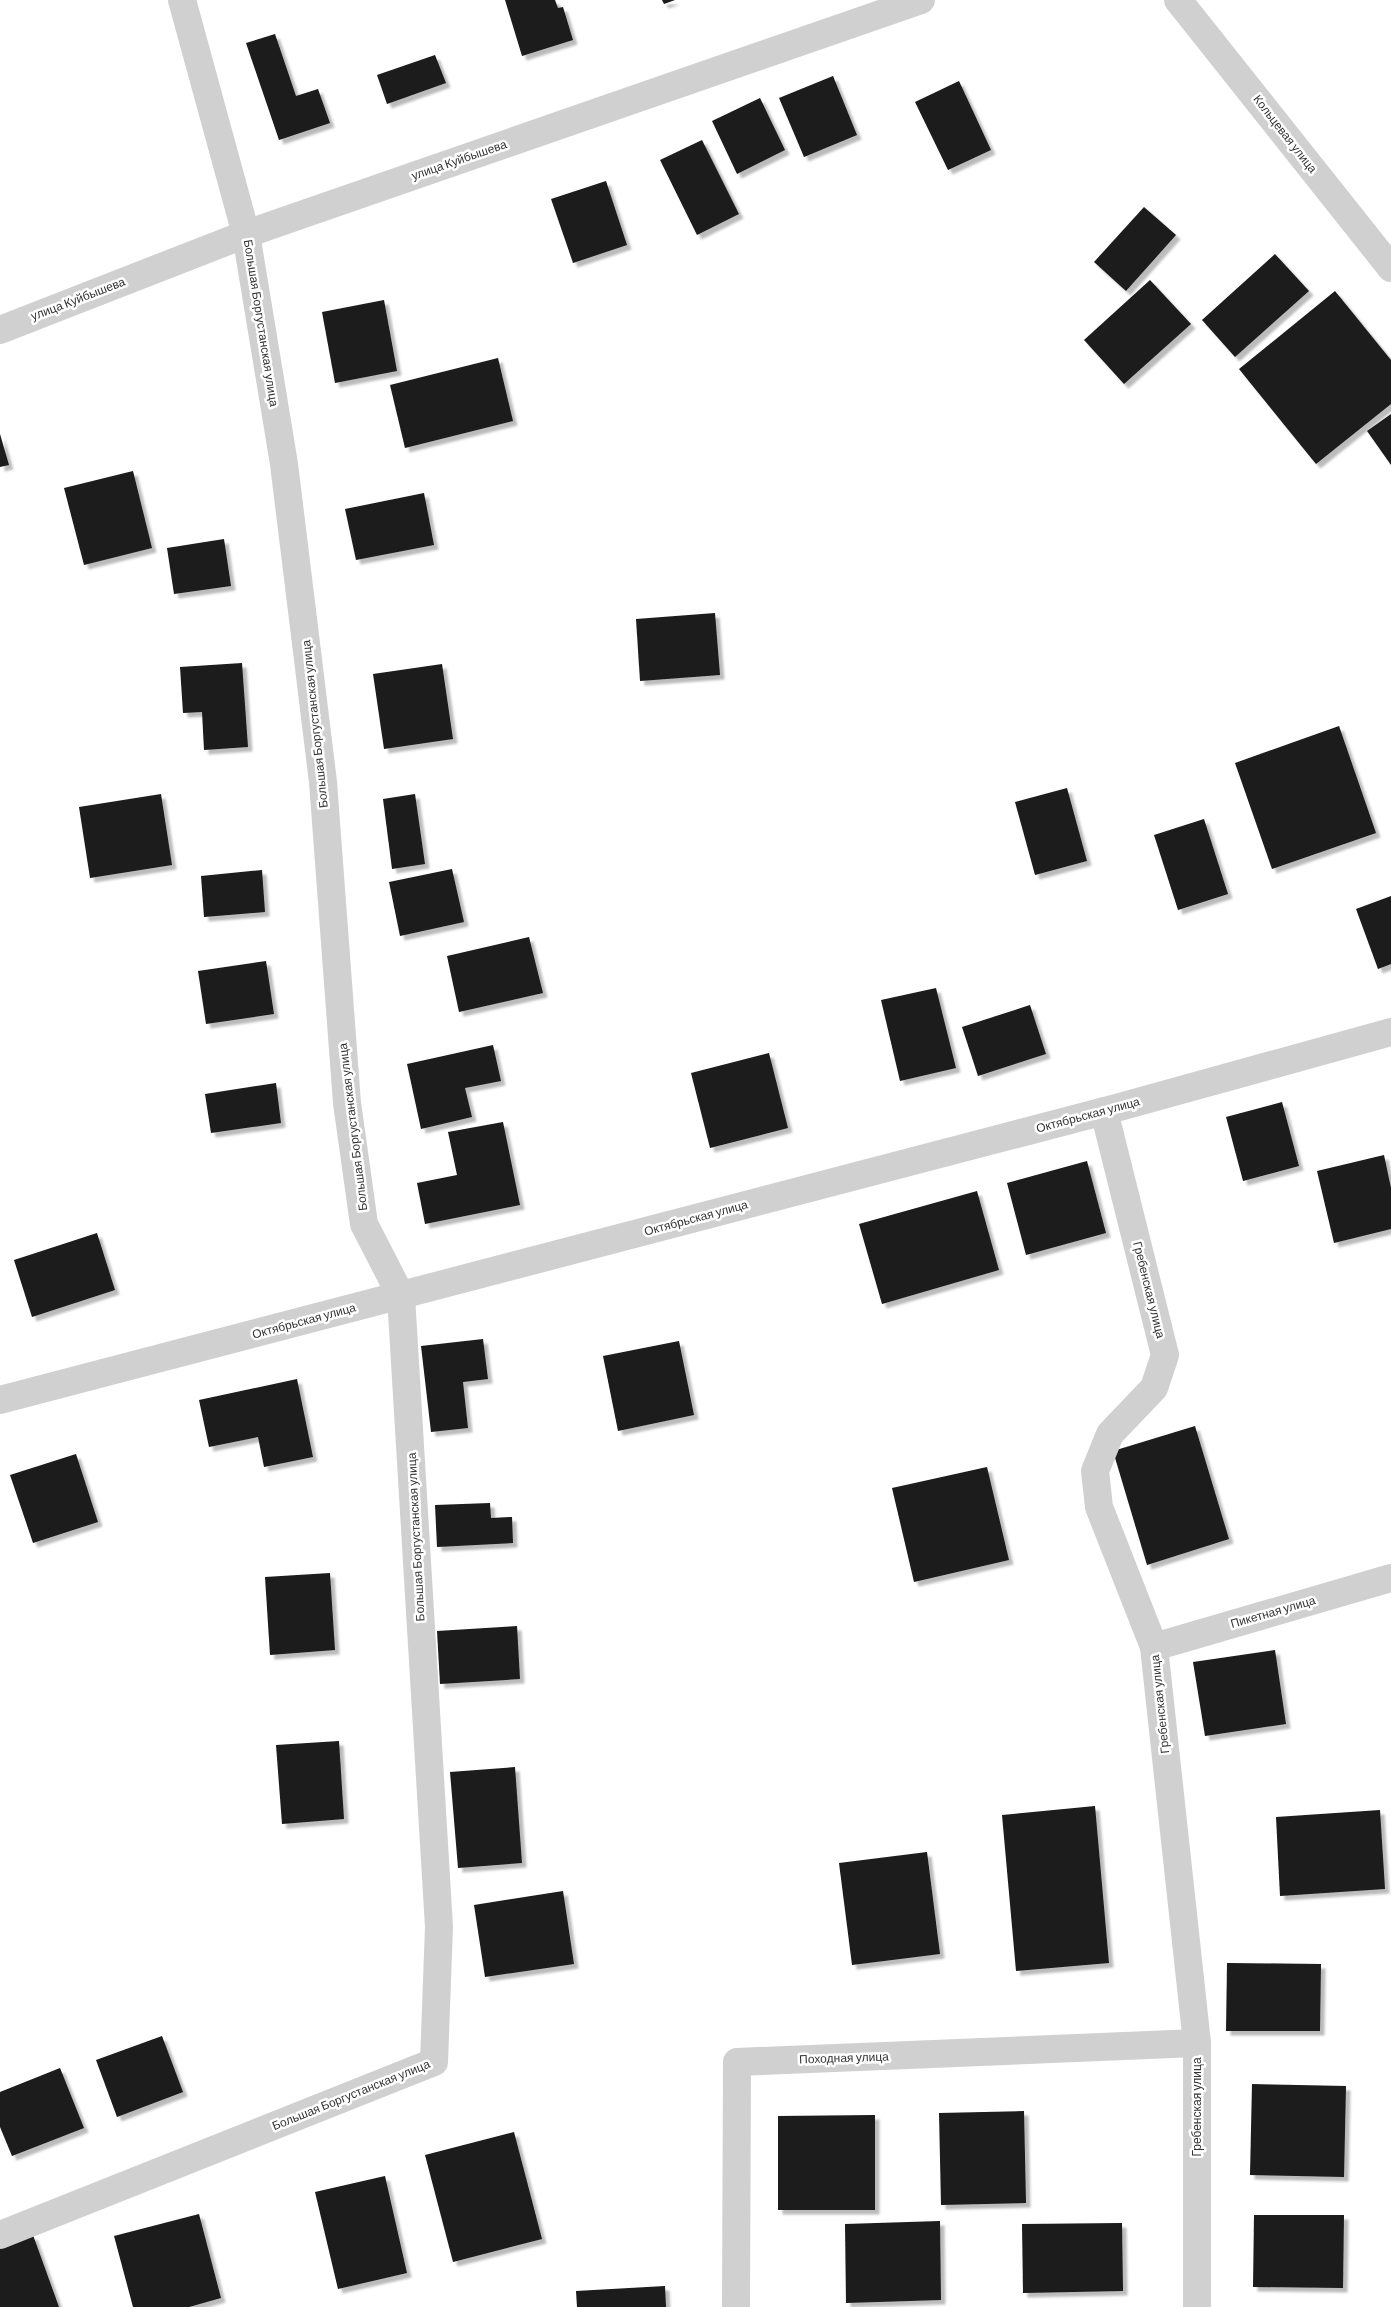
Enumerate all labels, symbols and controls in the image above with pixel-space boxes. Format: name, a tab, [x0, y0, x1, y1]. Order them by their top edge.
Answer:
street label: Кольцевая улица	[1250, 92, 1321, 176]
street label: улица Куйбышева	[409, 136, 509, 183]
street label: Большая Боргустанская улица	[241, 238, 282, 408]
street label: улица Куйбышева	[29, 274, 127, 323]
street label: Большая Боргустанская улица	[298, 639, 331, 809]
street label: Большая Боргустанская улица	[335, 1042, 370, 1212]
street label: Октябрьская улица	[1034, 1093, 1142, 1136]
street label: Октябрьская улица	[642, 1196, 750, 1239]
street label: Гребенская улица	[1130, 1240, 1169, 1340]
street label: Октябрьская улица	[250, 1299, 358, 1342]
street label: Большая Боргустанская улица	[404, 1452, 427, 1622]
street label: Пикетная улица	[1229, 1592, 1317, 1631]
street label: Гребенская улица	[1147, 1654, 1172, 1754]
street label: Походная улица	[799, 2048, 889, 2067]
street label: Большая Боргустанская улица	[270, 2056, 432, 2133]
street label: Гребенская улица	[1189, 2057, 1204, 2157]

